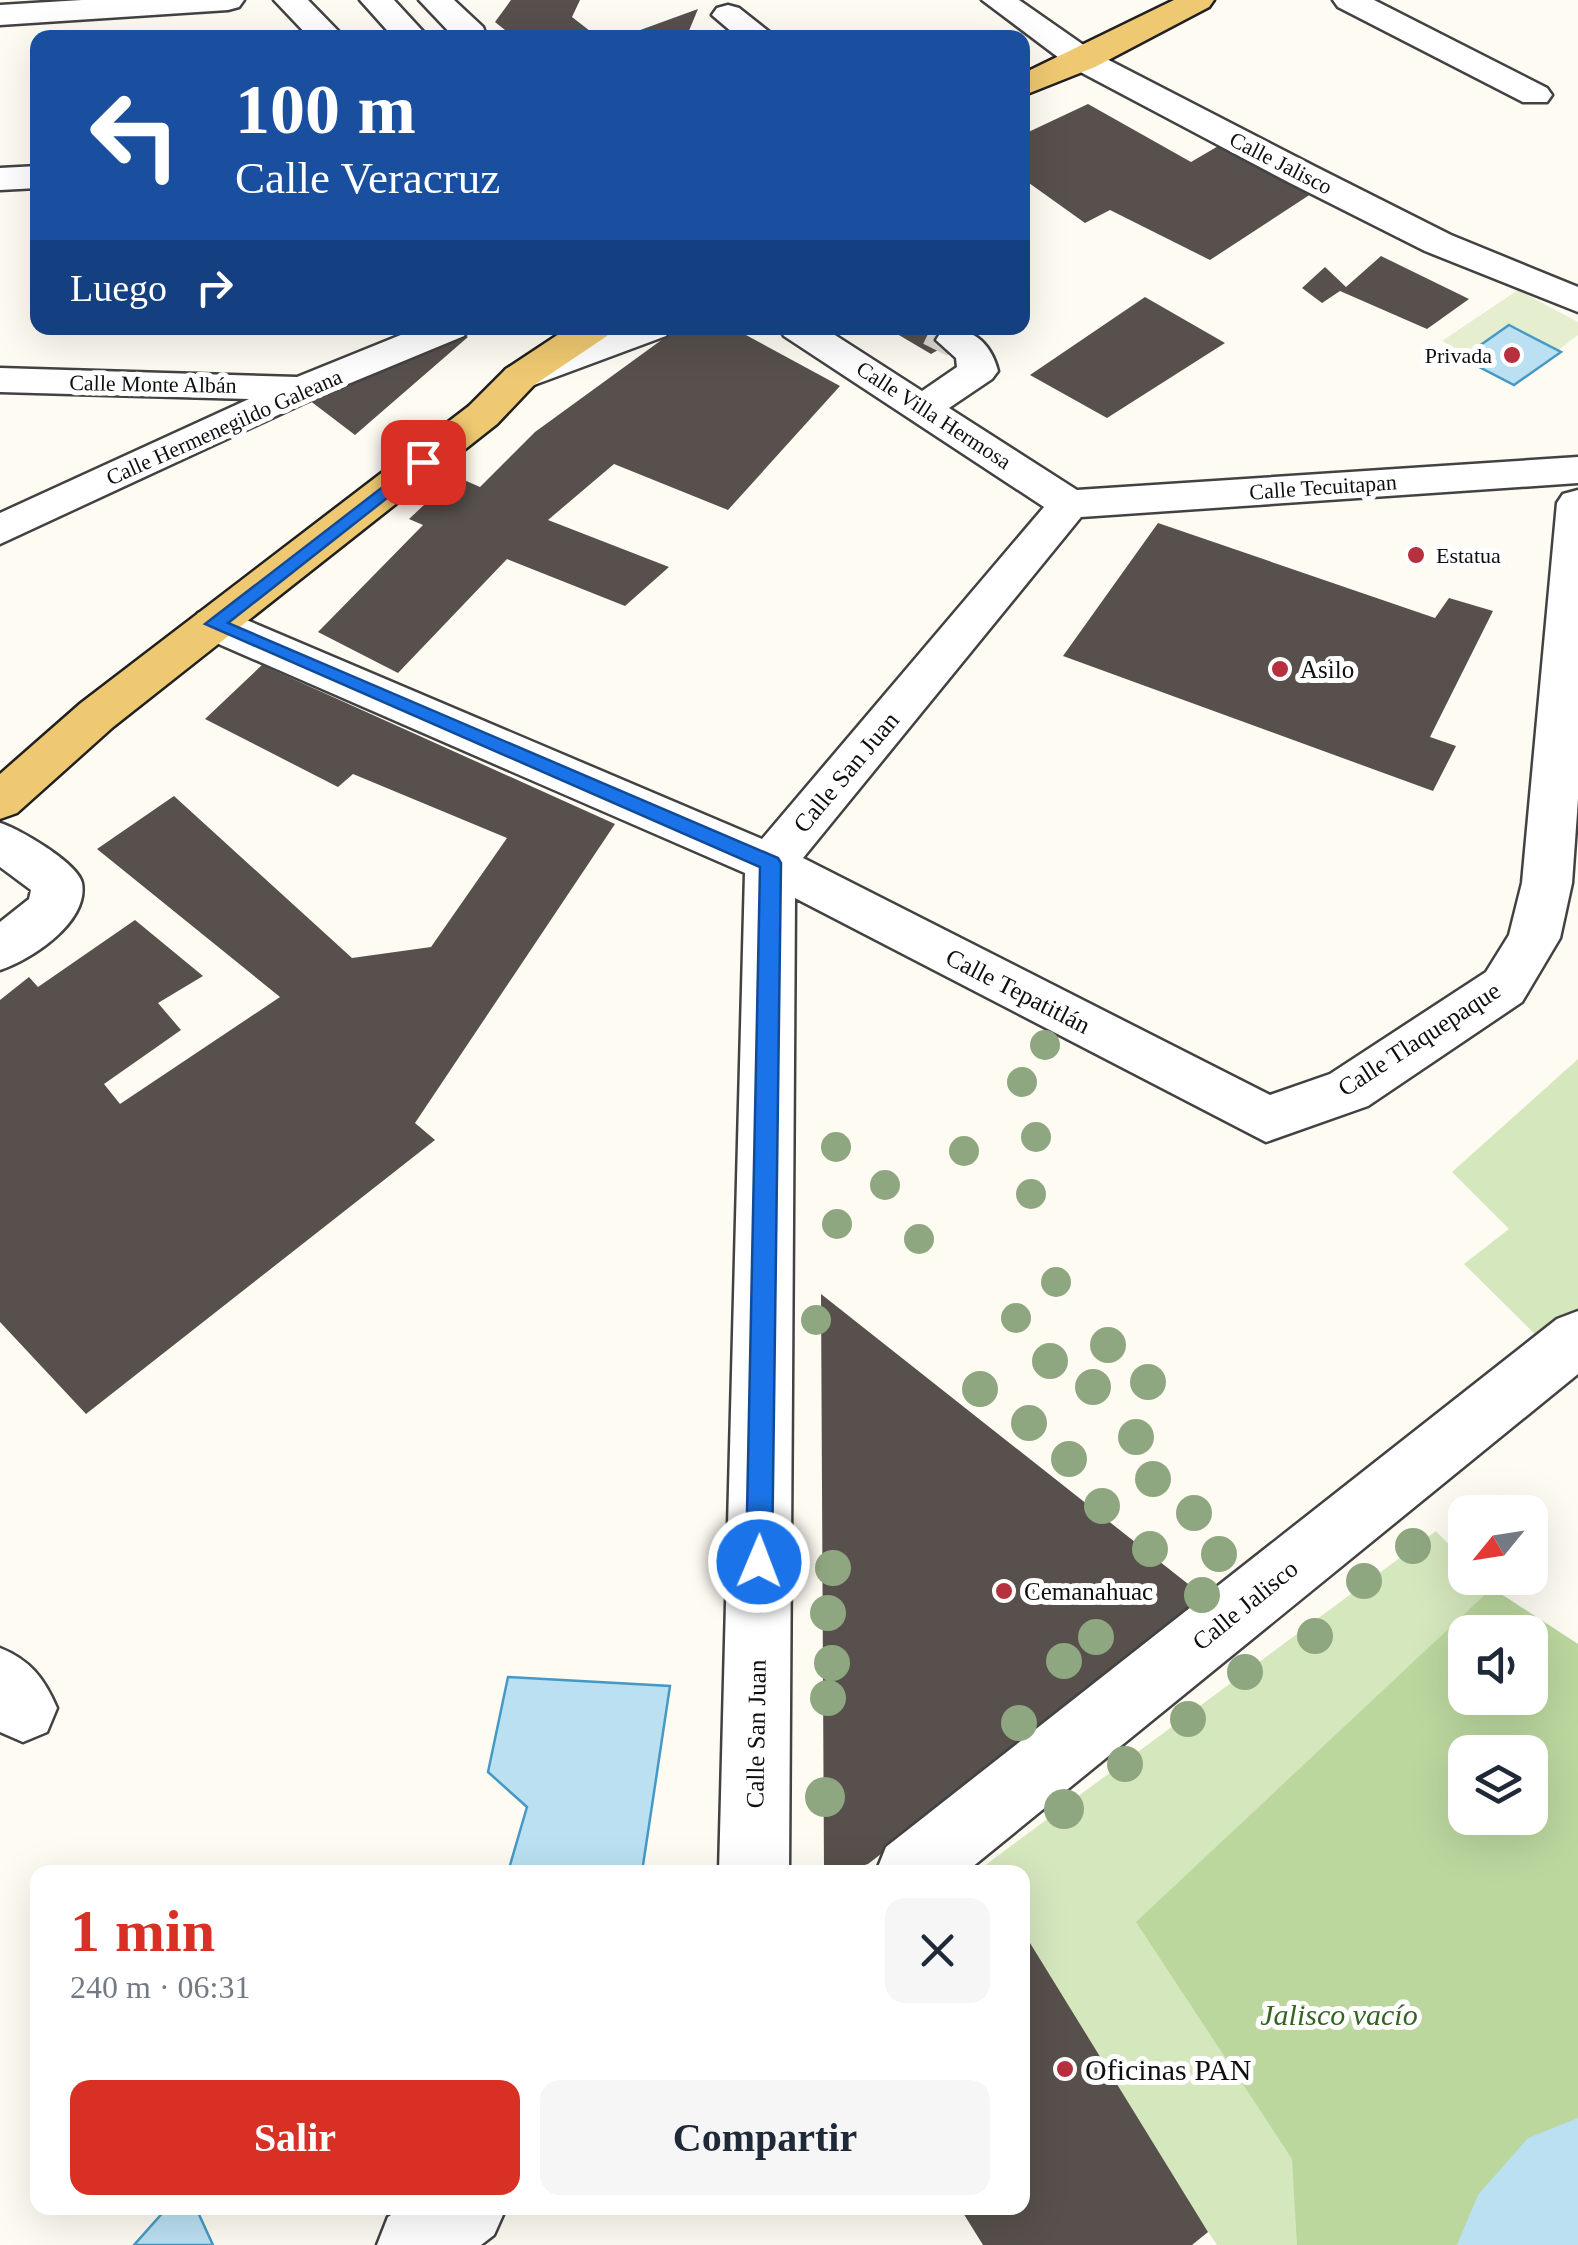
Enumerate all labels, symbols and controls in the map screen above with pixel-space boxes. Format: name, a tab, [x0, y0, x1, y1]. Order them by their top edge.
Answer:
icon: left	[70, 70, 200, 200]
text: 100 m	[235, 71, 416, 148]
street label: Calle Jalisco	[1226, 126, 1336, 200]
text: Calle Veracruz	[235, 153, 500, 203]
icon: right	[187, 260, 242, 315]
text: Luego	[70, 267, 167, 309]
place label: Privada	[1425, 343, 1492, 368]
marker: Privada	[1501, 344, 1523, 366]
street label: Calle Villa Hermosa	[852, 356, 1016, 474]
street label: Calle Hermenegildo Galeana	[102, 364, 346, 490]
street label: Calle Monte Albán	[69, 370, 237, 398]
pin	[381, 420, 466, 505]
icon: arrive	[396, 435, 451, 490]
street label: Calle Tecuitapan	[1248, 469, 1398, 505]
place label: Estatua	[1436, 543, 1501, 568]
marker: Estatua	[1405, 544, 1427, 566]
place label: Asilo	[1300, 656, 1354, 683]
marker: Asilo	[1269, 658, 1291, 680]
street label: Calle San Juan	[788, 706, 904, 838]
street label: Calle Tepatitlán	[941, 943, 1095, 1039]
street label: Calle Tlaquepaque	[1333, 977, 1505, 1101]
north arrow	[1448, 1495, 1548, 1595]
map controls	[1448, 1495, 1548, 1835]
position arrow	[707, 1510, 811, 1614]
street label: Calle Jalisco	[1187, 1555, 1303, 1655]
place label: Cemanahuac	[1024, 1578, 1153, 1605]
marker: Cemanahuac	[993, 1580, 1015, 1602]
button: sound	[1448, 1615, 1548, 1715]
street label: Calle San Juan	[741, 1659, 771, 1809]
button: layers	[1448, 1735, 1548, 1835]
text: 1 min	[70, 1898, 215, 1964]
button: close	[885, 1898, 990, 2003]
text: 240 m · 06:31	[70, 1969, 250, 2005]
park label: Jalisco vacío	[1260, 1998, 1418, 2031]
place label: Oficinas PAN	[1085, 2053, 1251, 2086]
marker: Oficinas PAN	[1054, 2058, 1076, 2080]
button: Salir	[70, 2080, 520, 2195]
button: Compartir	[540, 2080, 990, 2195]

